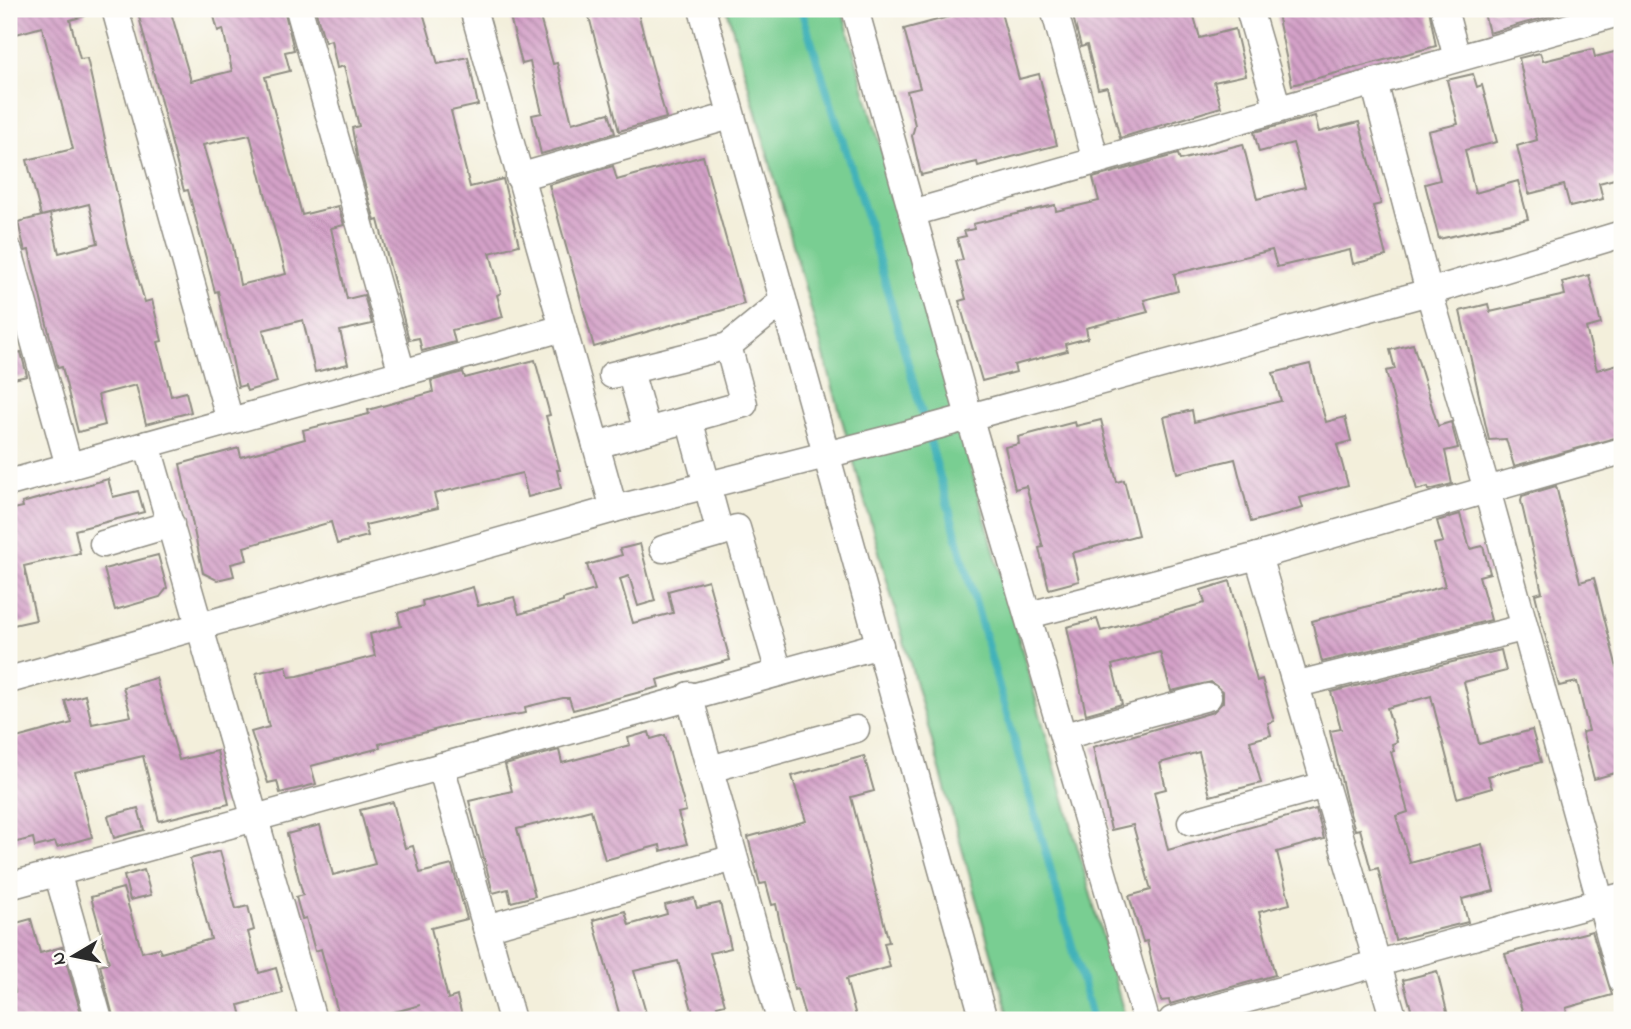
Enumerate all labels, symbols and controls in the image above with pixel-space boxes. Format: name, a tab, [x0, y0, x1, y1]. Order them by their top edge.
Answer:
north arrow	[38, 920, 108, 990]
text: N	[45, 950, 74, 967]

